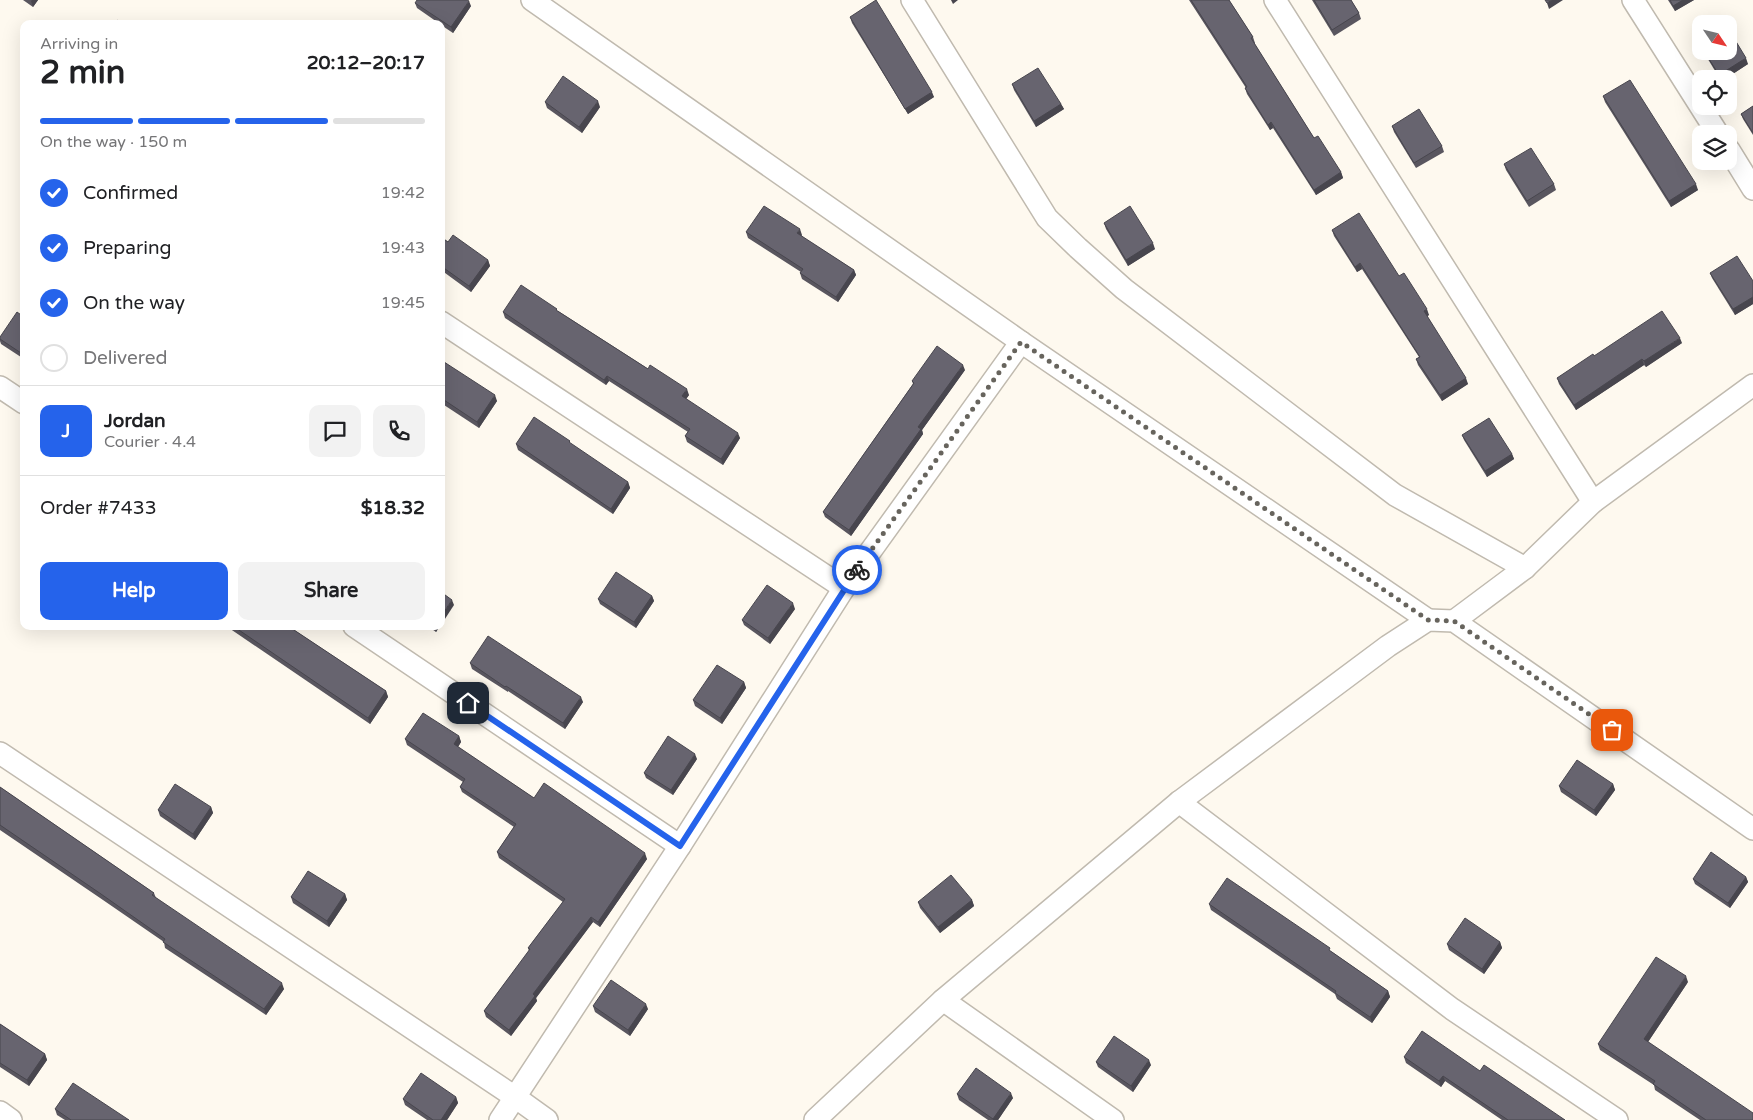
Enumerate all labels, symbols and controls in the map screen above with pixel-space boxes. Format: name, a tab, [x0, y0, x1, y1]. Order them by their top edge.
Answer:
north arrow	[1692, 15, 1738, 60]
map controls	[1692, 15, 1737, 170]
text: Arriving in	[40, 34, 118, 54]
text: 20:12–20:17	[307, 52, 425, 74]
text: 2 min	[40, 54, 125, 92]
button: locate	[1692, 70, 1737, 115]
button: layers	[1692, 125, 1737, 170]
text: On the way · 150 m	[40, 132, 187, 152]
icon: check	[40, 179, 68, 207]
text: Confirmed	[83, 182, 178, 204]
text: 19:42	[381, 183, 425, 203]
icon: check	[40, 234, 68, 262]
text: Preparing	[83, 237, 172, 259]
text: 19:43	[381, 238, 425, 258]
icon: check	[40, 289, 68, 317]
text: On the way	[83, 292, 185, 314]
text: 19:45	[381, 293, 425, 313]
text: Delivered	[83, 347, 168, 369]
button: chat	[309, 405, 361, 457]
button: phone	[373, 405, 425, 457]
text: Jordan	[104, 410, 166, 432]
text: J	[62, 420, 70, 442]
text: Courier · 4.4	[104, 432, 196, 452]
text: Order #7433	[40, 497, 157, 519]
text: $18.32	[361, 497, 425, 519]
courier	[832, 545, 882, 595]
icon: bike	[843, 556, 871, 584]
button: Help	[40, 562, 228, 620]
button: Share	[238, 562, 425, 620]
pin	[447, 682, 489, 724]
icon: home	[454, 689, 482, 717]
pin	[1591, 709, 1633, 751]
icon: bag	[1598, 716, 1626, 744]

